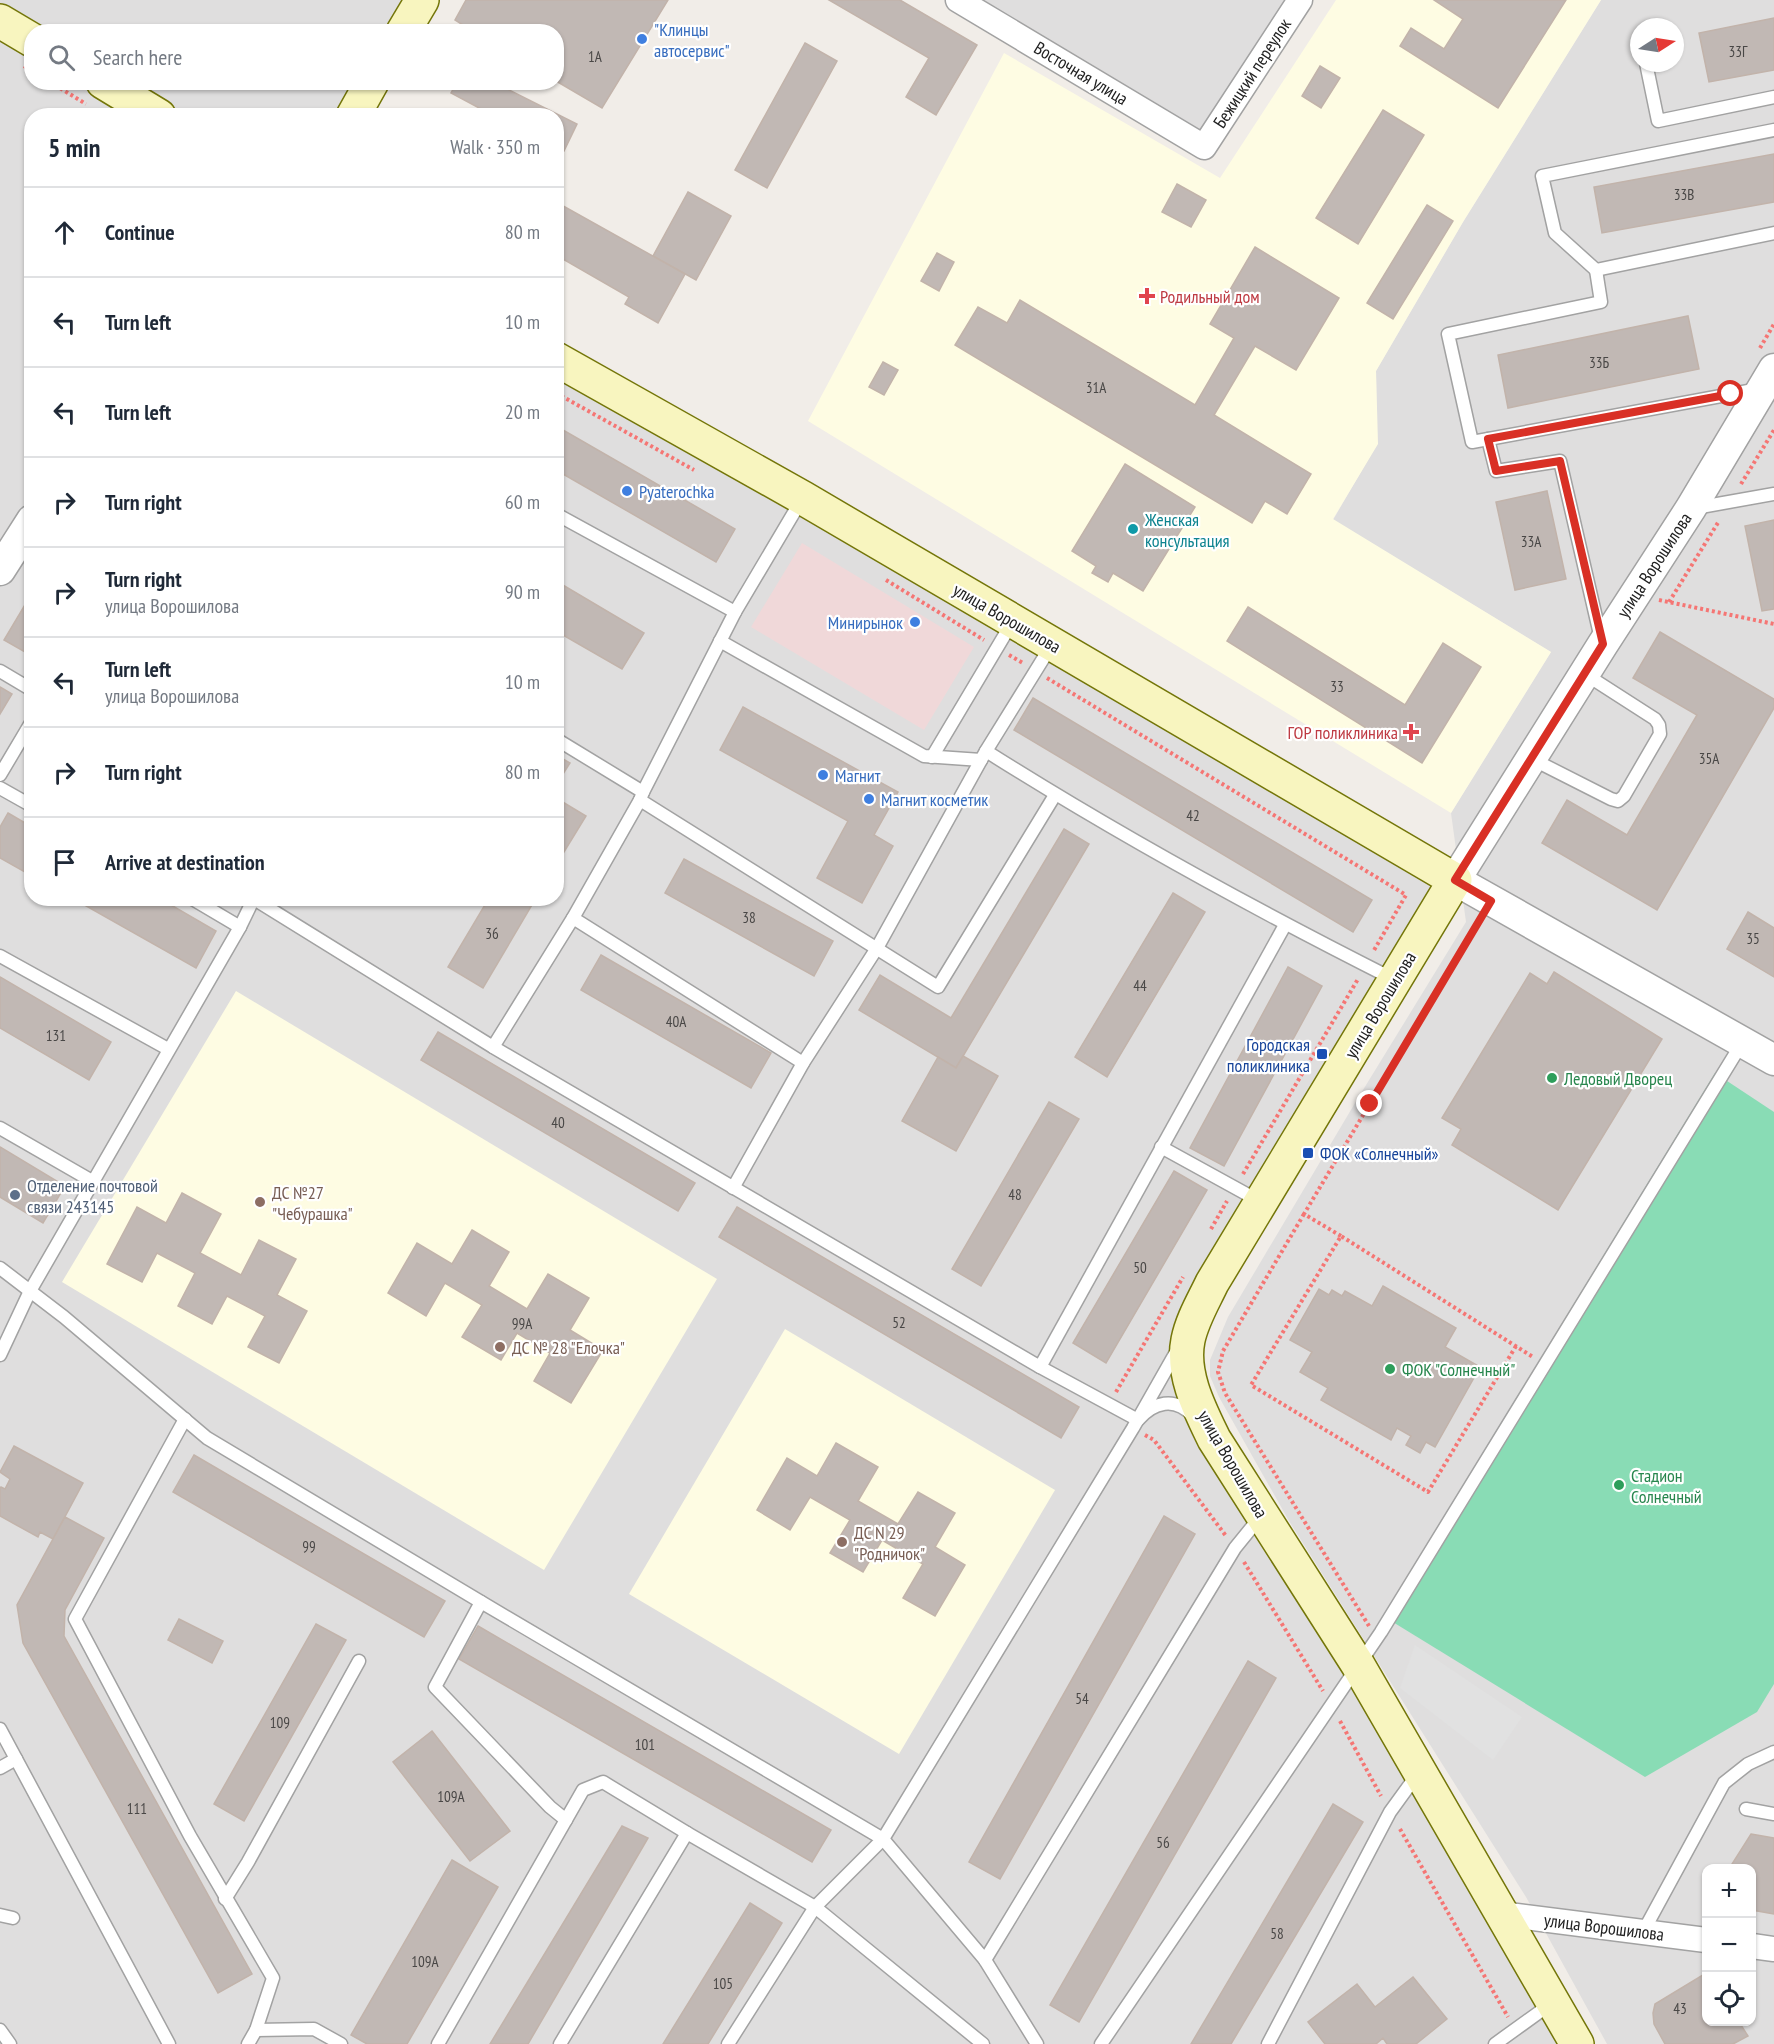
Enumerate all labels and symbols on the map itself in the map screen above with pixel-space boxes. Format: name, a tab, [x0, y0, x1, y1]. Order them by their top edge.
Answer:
street label: Бежицкий переулок	[1208, 14, 1296, 132]
place label: "Клинцы автосервис"	[654, 18, 730, 62]
north arrow	[1630, 18, 1684, 72]
marker: "Клинцы автосервис"	[635, 32, 649, 46]
street label: Восточная улица	[1030, 36, 1132, 110]
house number: 33Г	[1729, 42, 1748, 61]
house number: 1А	[588, 47, 603, 66]
house number: 33В	[1674, 185, 1694, 204]
place label: Родильный дом	[1160, 285, 1260, 308]
marker: Родильный дом	[1138, 287, 1156, 305]
house number: 33Б	[1589, 353, 1609, 372]
house number: 31А	[1086, 378, 1107, 397]
route start	[1717, 380, 1743, 406]
place label: Pyaterochka	[639, 480, 715, 503]
marker: Pyaterochka	[620, 484, 634, 498]
place label: Женская консультация	[1144, 508, 1230, 552]
street label: улица Ворошилова	[1611, 508, 1697, 622]
marker: Женская консультация	[1126, 522, 1140, 536]
house number: 33А	[1521, 532, 1542, 551]
street label: улица Ворошилова	[949, 578, 1065, 658]
place label: Минирынок	[828, 611, 903, 634]
marker: Минирынок	[908, 615, 922, 629]
house number: 33	[1330, 677, 1344, 696]
place label: ГОР поликлиника	[1288, 721, 1398, 744]
marker: ГОР поликлиника	[1402, 723, 1420, 741]
house number: 35А	[1699, 749, 1720, 768]
place label: Магнит	[835, 764, 881, 787]
marker: Магнит	[816, 768, 830, 782]
place label: Магнит косметик	[881, 788, 988, 811]
marker: Магнит косметик	[862, 792, 876, 806]
house number: 42	[1186, 806, 1200, 825]
house number: 38	[742, 908, 756, 927]
house number: 36	[485, 924, 499, 943]
house number: 35	[1746, 929, 1760, 948]
street label: улица Ворошилова	[1339, 947, 1421, 1063]
house number: 44	[1133, 976, 1147, 995]
house number: 40А	[666, 1012, 687, 1031]
house number: 131	[46, 1026, 66, 1045]
place label: Городская поликлиника	[1227, 1033, 1310, 1077]
marker: Городская поликлиника	[1315, 1047, 1329, 1061]
place label: Ледовый Дворец	[1563, 1067, 1672, 1090]
marker: Ледовый Дворец	[1545, 1071, 1559, 1085]
route end	[1356, 1090, 1382, 1116]
house number: 40	[551, 1113, 565, 1132]
place label: ФОК «Солнечный»	[1320, 1142, 1439, 1165]
marker: ФОК «Солнечный»	[1301, 1146, 1315, 1160]
place label: Отделение почтовой связи 243145	[27, 1174, 158, 1218]
place label: ДС №27 "Чебурашка"	[272, 1181, 353, 1225]
house number: 48	[1008, 1185, 1022, 1204]
marker: Отделение почтовой связи 243145	[8, 1188, 22, 1202]
marker: ДС №27 "Чебурашка"	[253, 1195, 267, 1209]
house number: 50	[1133, 1258, 1147, 1277]
house number: 52	[892, 1313, 906, 1332]
house number: 99А	[512, 1314, 533, 1333]
place label: ДС № 28 "Елочка"	[512, 1336, 625, 1359]
marker: ДС № 28 "Елочка"	[493, 1340, 507, 1354]
place label: ФОК "Солнечный"	[1402, 1358, 1515, 1381]
marker: ФОК "Солнечный"	[1383, 1362, 1397, 1376]
street label: улица Ворошилова	[1193, 1406, 1273, 1522]
place label: Стадион Солнечный	[1631, 1464, 1702, 1508]
marker: Стадион Солнечный	[1612, 1478, 1626, 1492]
place label: ДС N 29 "Родничок"	[854, 1521, 925, 1565]
marker: ДС N 29 "Родничок"	[835, 1535, 849, 1549]
house number: 99	[302, 1537, 316, 1556]
house number: 54	[1075, 1689, 1089, 1708]
house number: 109	[270, 1713, 290, 1732]
house number: 101	[635, 1735, 655, 1754]
house number: 109А	[437, 1787, 466, 1806]
house number: 111	[127, 1799, 147, 1818]
house number: 56	[1156, 1833, 1170, 1852]
street label: улица Ворошилова	[1543, 1908, 1665, 1946]
house number: 58	[1270, 1924, 1284, 1943]
house number: 109А	[411, 1952, 440, 1971]
house number: 105	[713, 1974, 733, 1993]
house number: 43	[1673, 1999, 1687, 2018]

